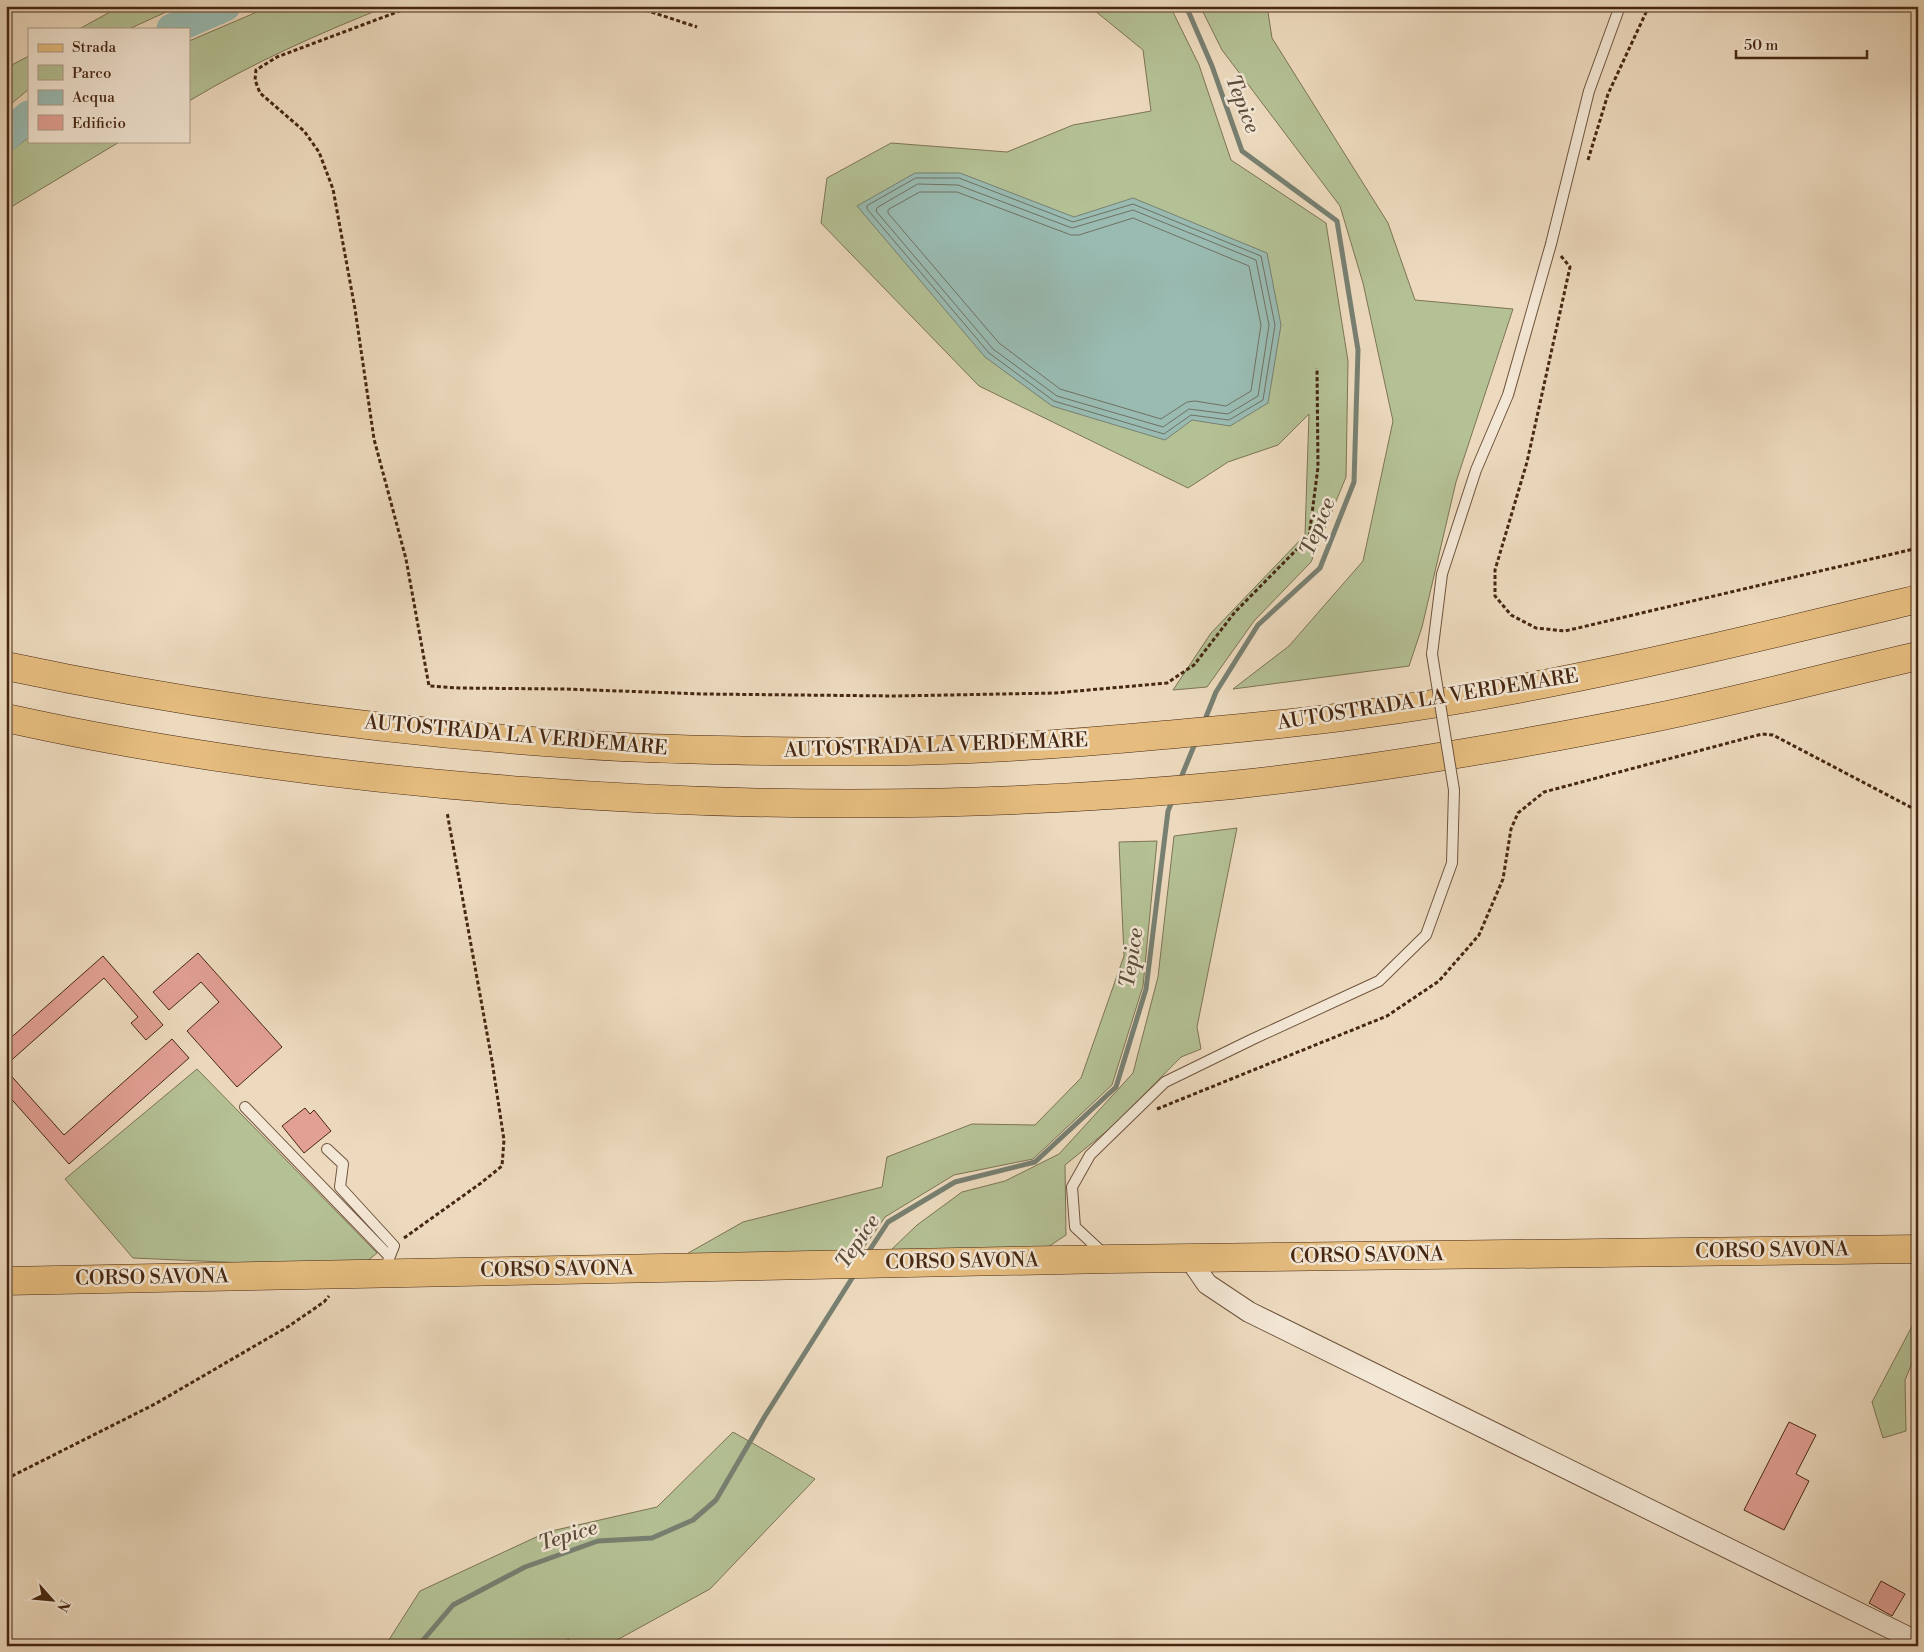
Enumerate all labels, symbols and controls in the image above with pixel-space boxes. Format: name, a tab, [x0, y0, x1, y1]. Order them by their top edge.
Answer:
legend	[28, 28, 190, 142]
scale bar	[1736, 28, 1868, 60]
text: 50 m	[1744, 36, 1778, 55]
text: Strada	[72, 38, 116, 57]
text: Parco	[72, 64, 111, 83]
water label: Tepice	[1219, 71, 1265, 137]
text: Acqua	[71, 88, 115, 107]
text: Edificio	[72, 114, 126, 133]
water label: Tepice	[1295, 494, 1341, 560]
street label: AUTOSTRADA LA VERDEMARE	[1275, 664, 1580, 736]
street label: AUTOSTRADA LA VERDEMARE	[362, 710, 669, 762]
street label: AUTOSTRADA LA VERDEMARE	[783, 728, 1088, 764]
water label: Tepice	[1114, 926, 1150, 990]
water label: Tepice	[830, 1210, 886, 1274]
street label: CORSO SAVONA	[1695, 1237, 1850, 1265]
street label: CORSO SAVONA	[1290, 1242, 1445, 1270]
street label: CORSO SAVONA	[885, 1248, 1040, 1276]
street label: CORSO SAVONA	[480, 1256, 635, 1284]
street label: CORSO SAVONA	[75, 1264, 230, 1292]
water label: Tepice	[535, 1515, 601, 1557]
north arrow	[28, 1574, 78, 1624]
text: N	[52, 1596, 73, 1614]

